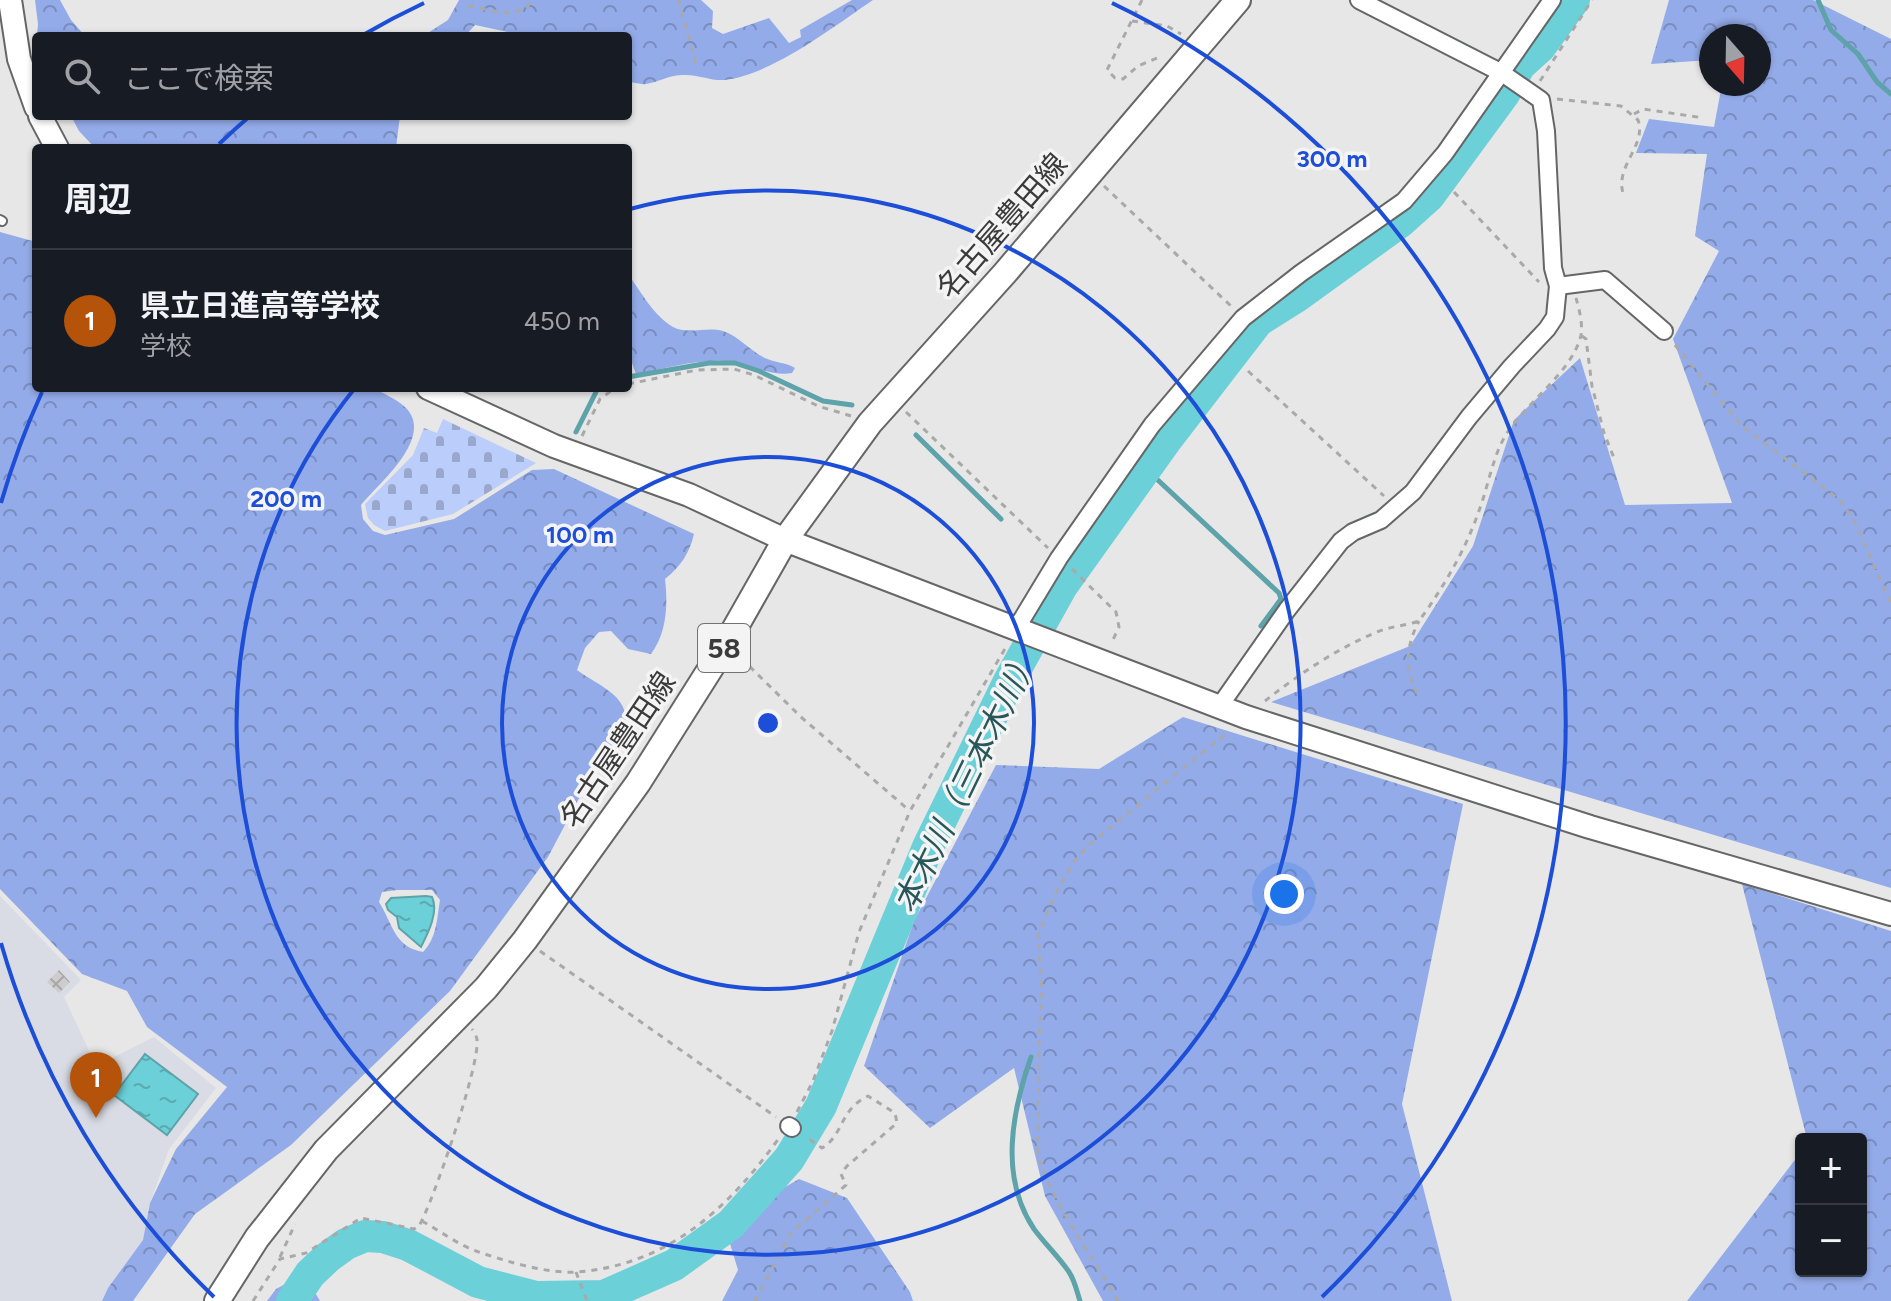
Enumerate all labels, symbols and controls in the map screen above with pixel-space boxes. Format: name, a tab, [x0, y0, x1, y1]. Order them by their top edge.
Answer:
north arrow	[1699, 24, 1771, 96]
search box	[32, 32, 632, 120]
icon: search	[60, 54, 104, 98]
text: ここで検索	[124, 60, 274, 97]
text: 300 m	[1296, 144, 1368, 173]
street label: 名古屋豊田線	[929, 146, 1075, 306]
text: 周辺	[64, 179, 132, 220]
text: 県立日進高等学校	[140, 287, 380, 324]
text: 1	[85, 305, 95, 337]
text: 450 m	[524, 305, 600, 337]
text: 学校	[140, 330, 192, 362]
text: 200 m	[250, 484, 322, 513]
text: 100 m	[546, 520, 614, 549]
road number: 58	[698, 624, 750, 672]
water label: 本木川（三本木川）	[886, 643, 1046, 919]
street label: 名古屋豊田線	[552, 665, 683, 835]
centre of rings	[754, 709, 782, 737]
your location	[1264, 874, 1304, 914]
pin: 1	[70, 1052, 122, 1118]
map controls	[1795, 1133, 1867, 1277]
button: +	[1795, 1133, 1867, 1205]
button: −	[1795, 1205, 1867, 1277]

